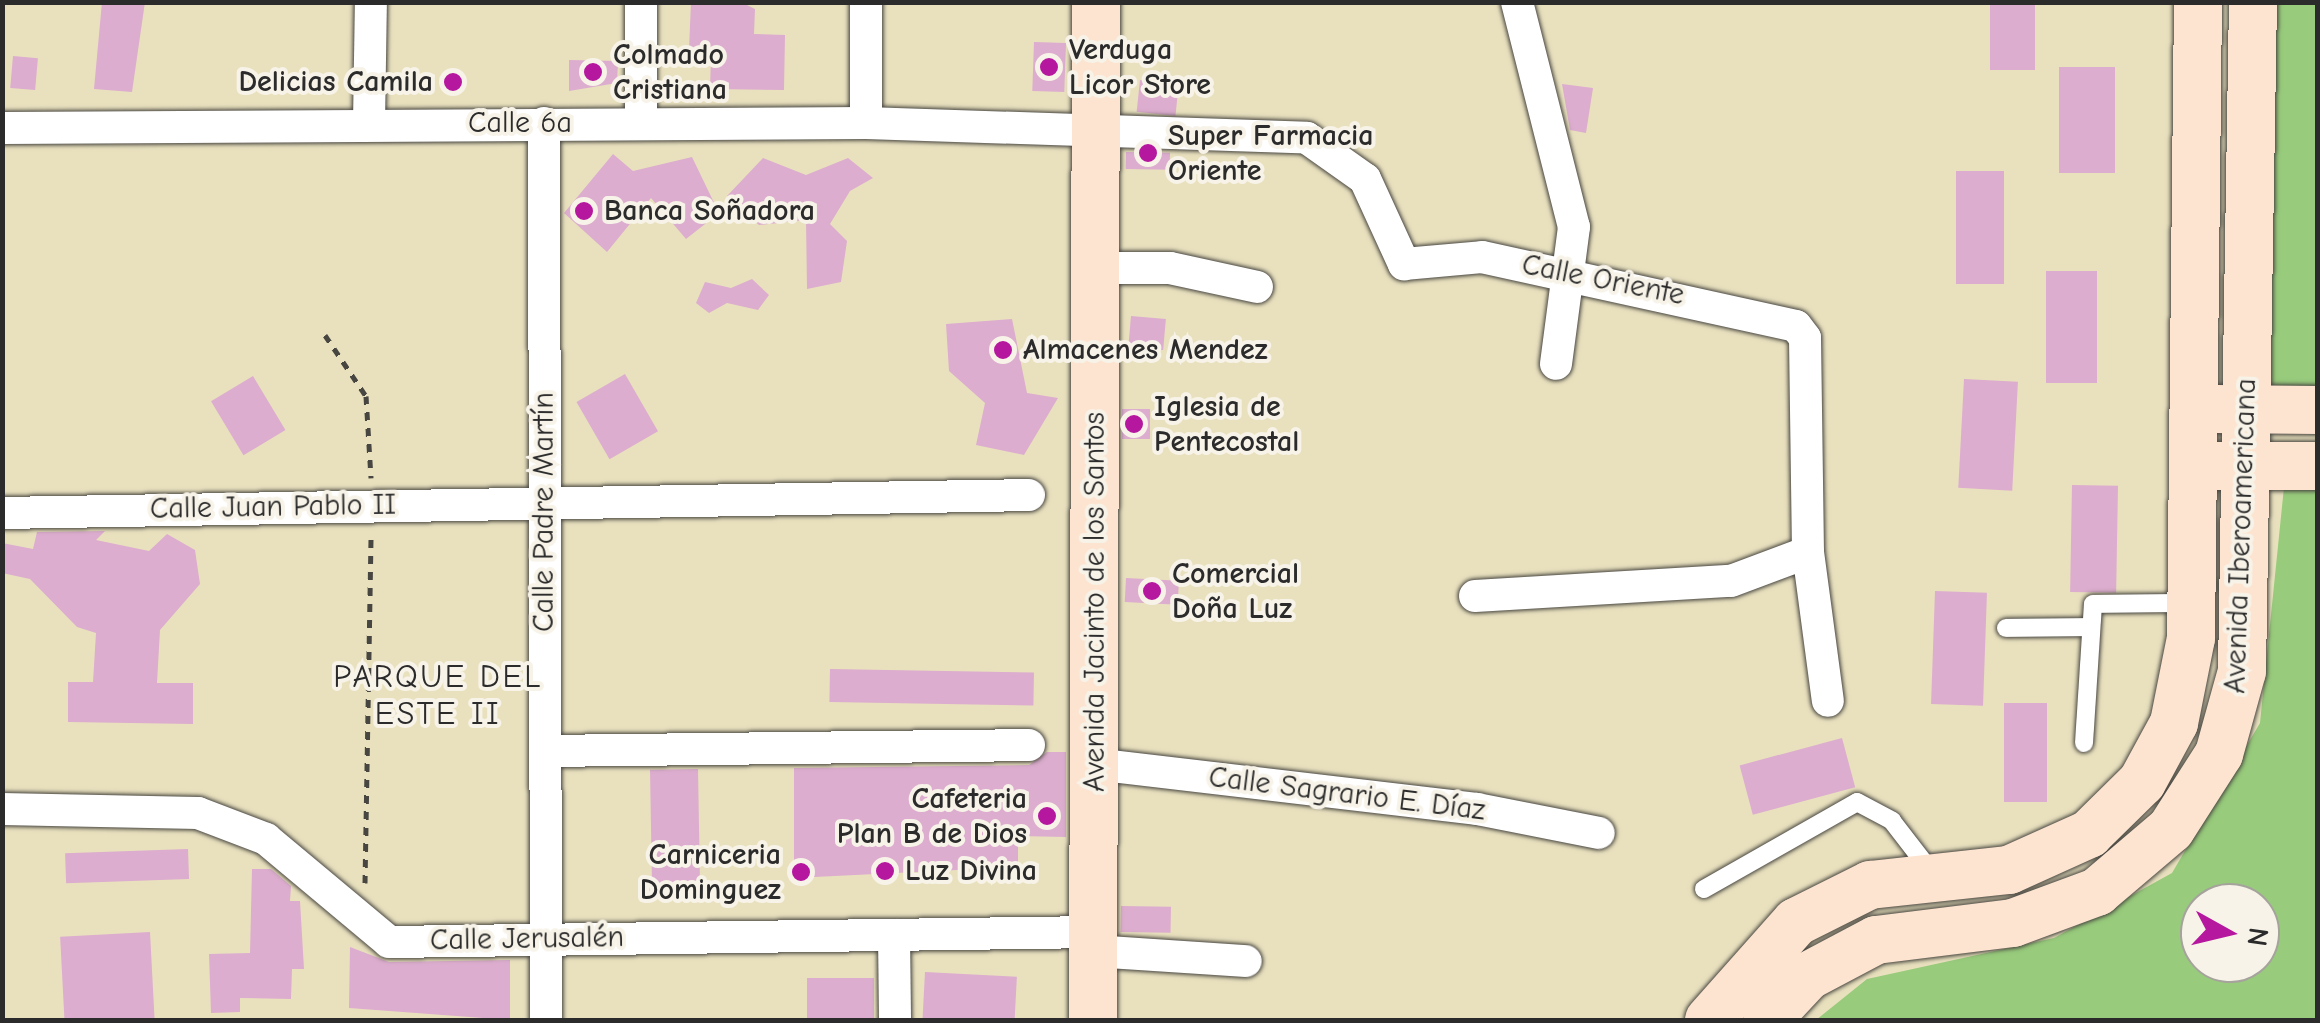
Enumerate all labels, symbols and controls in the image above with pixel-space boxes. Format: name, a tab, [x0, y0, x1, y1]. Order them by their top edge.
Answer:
place label: Verduga Licor Store	[1069, 32, 1211, 102]
place label: Colmado Cristiana	[613, 37, 727, 108]
marker: Verduga Licor Store	[1038, 56, 1060, 78]
marker: Colmado Cristiana	[582, 61, 604, 83]
place label: Delicias Camila	[238, 64, 433, 100]
marker: Delicias Camila	[442, 71, 464, 93]
street label: Calle 6a	[468, 105, 572, 141]
place label: Super Farmacia Oriente	[1168, 118, 1374, 188]
marker: Super Farmacia Oriente	[1137, 142, 1159, 164]
place label: Banca Soñadora	[604, 193, 815, 229]
marker: Banca Soñadora	[573, 200, 595, 222]
street label: Calle Oriente	[1519, 247, 1687, 313]
place label: Almacenes Mendez	[1023, 332, 1267, 368]
marker: Almacenes Mendez	[992, 339, 1014, 361]
street label: Avenida Iberoamericana	[2218, 378, 2264, 694]
place label: Iglesia de Pentecostal	[1154, 389, 1299, 460]
street label: Calle Padre Martín	[526, 392, 562, 632]
street label: Avenida Jacinto de los Santos	[1077, 412, 1113, 792]
marker: Iglesia de Pentecostal	[1123, 413, 1145, 435]
street label: Calle Juan Pablo II	[150, 487, 396, 527]
place label: Comercial Doña Luz	[1172, 556, 1299, 626]
marker: Comercial Doña Luz	[1141, 580, 1163, 602]
district label: PARQUE DEL ESTE II	[333, 659, 543, 734]
street label: Calle Sagrario E. Díaz	[1207, 759, 1487, 829]
place label: Cafeteria Plan B de Dios	[837, 781, 1027, 852]
marker: Cafeteria Plan B de Dios	[1036, 805, 1058, 827]
place label: Carniceria Dominguez	[640, 837, 781, 908]
place label: Luz Divina	[905, 853, 1037, 889]
marker: Luz Divina	[874, 860, 896, 882]
marker: Carniceria Dominguez	[790, 861, 812, 883]
north arrow	[2180, 883, 2280, 983]
street label: Calle Jerusalén	[430, 919, 624, 959]
text: N	[2241, 926, 2275, 948]

